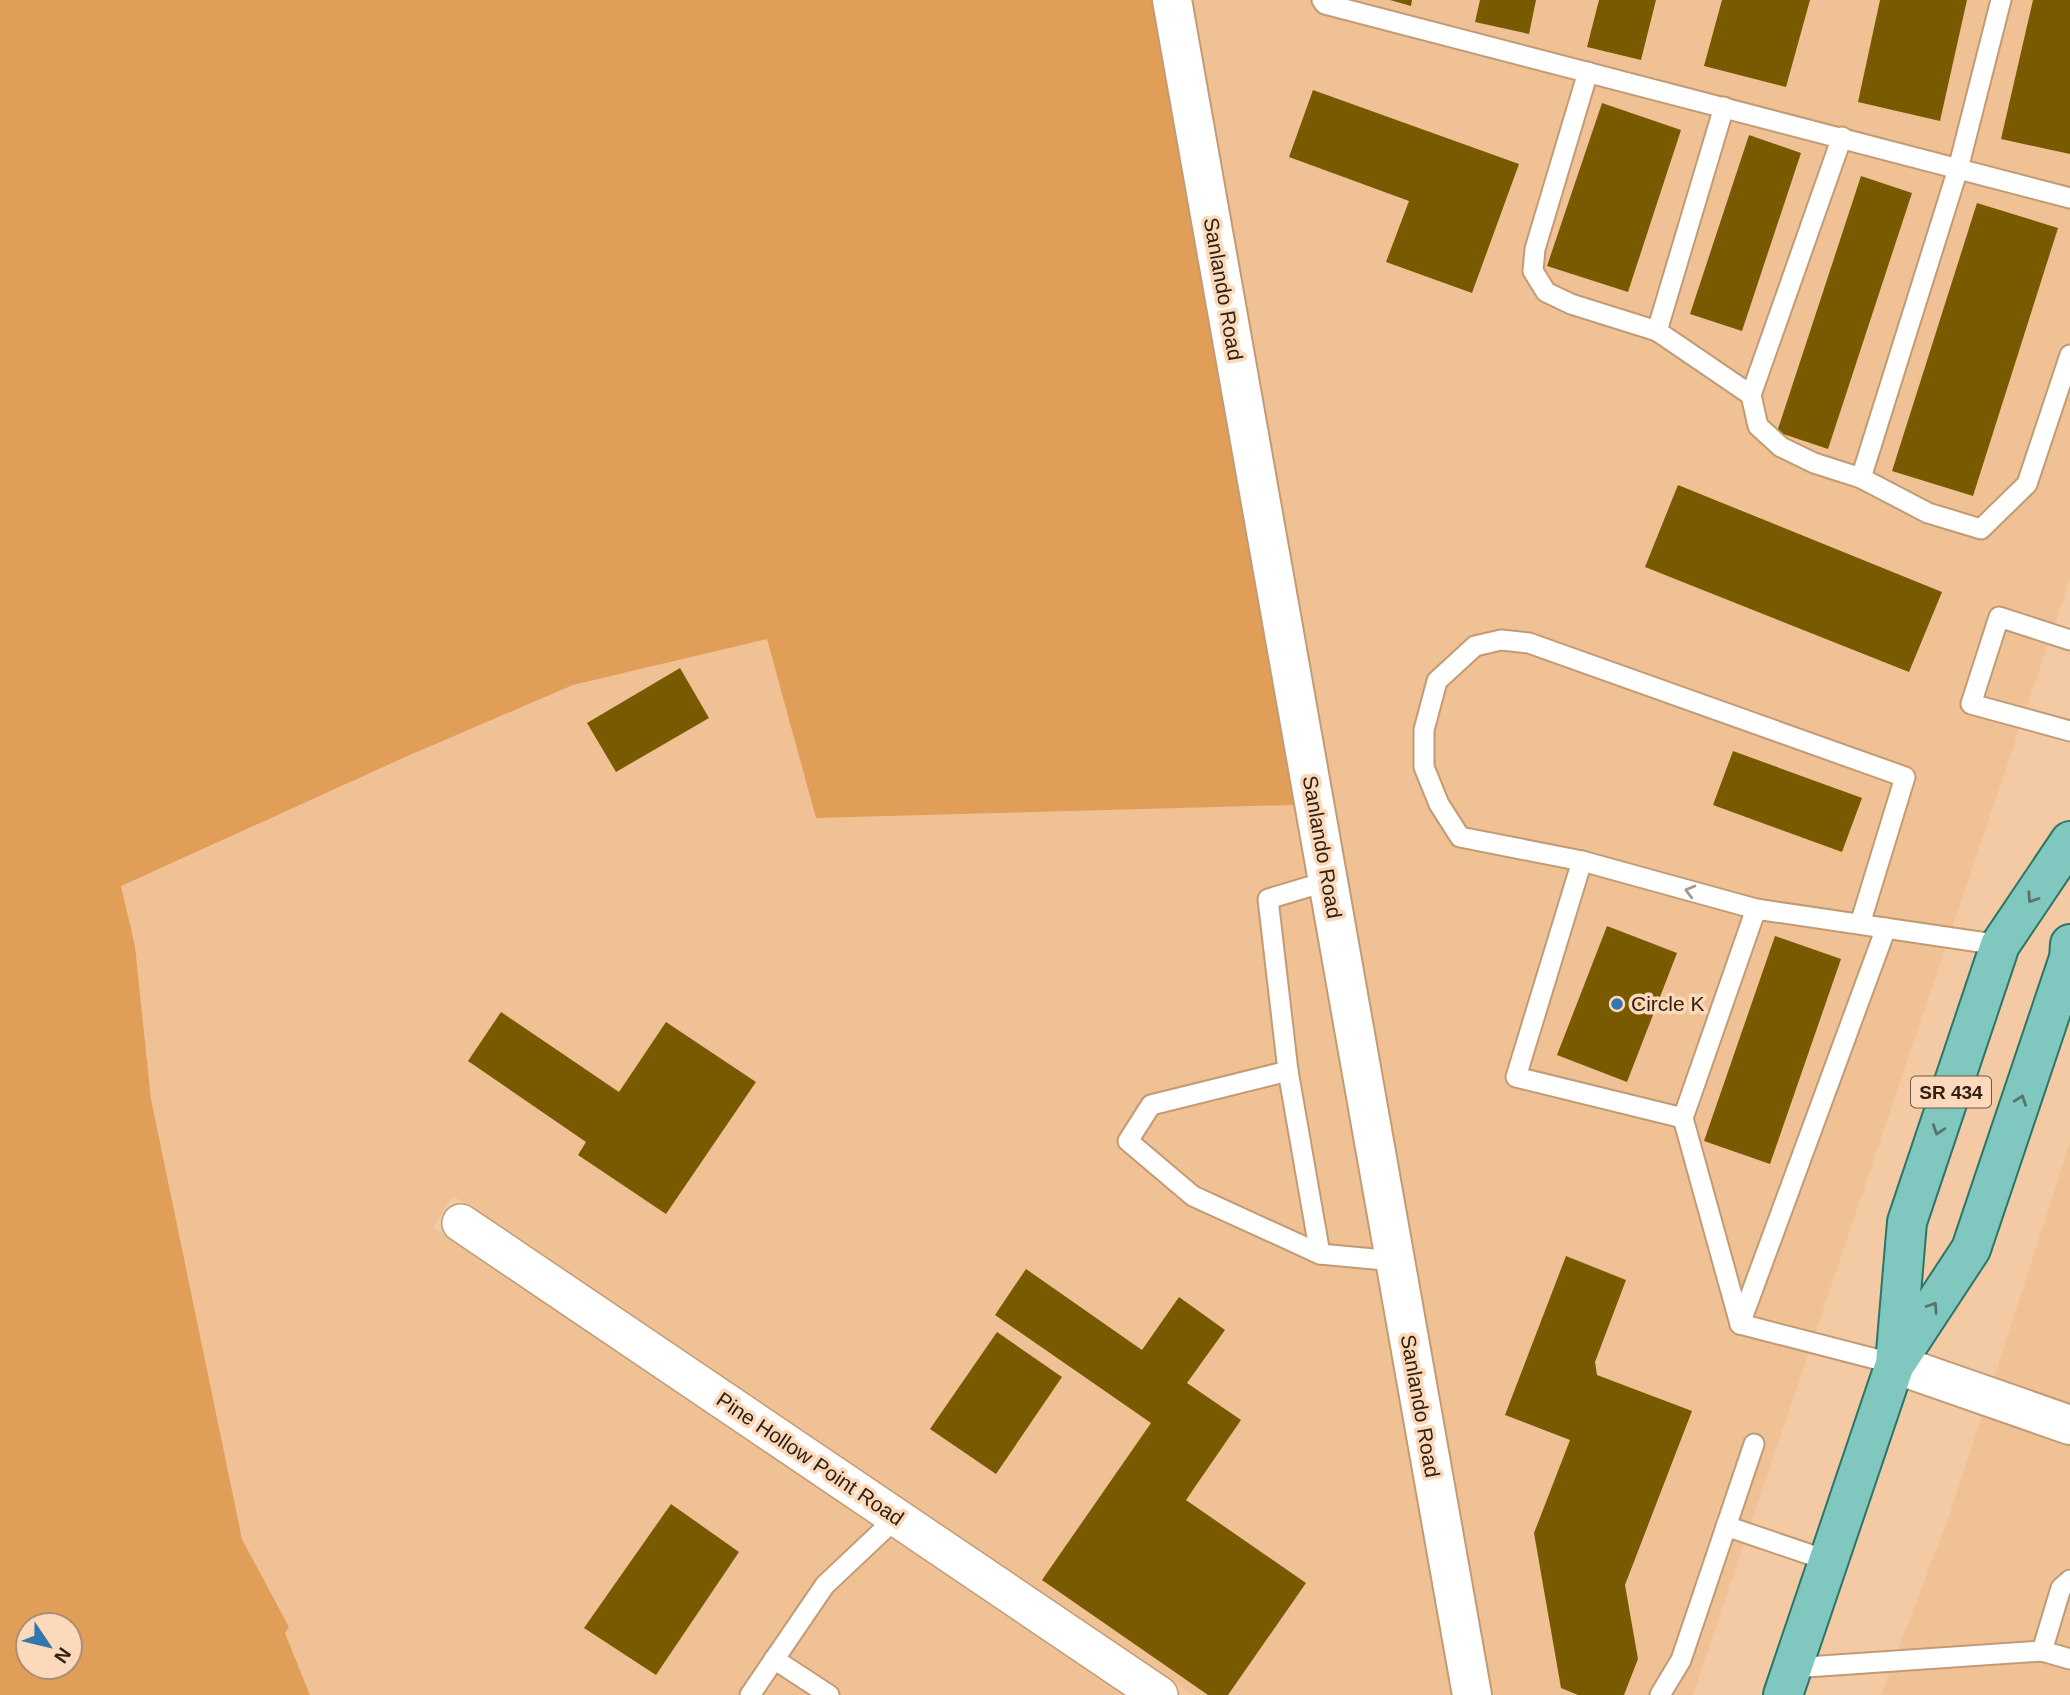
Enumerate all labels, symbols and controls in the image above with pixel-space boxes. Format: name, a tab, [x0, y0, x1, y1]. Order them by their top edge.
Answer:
street label: Sanlando Road	[1200, 216, 1247, 362]
street label: Sanlando Road	[1299, 774, 1346, 920]
one-way arrow	[1684, 885, 1696, 899]
one-way arrow	[2028, 890, 2040, 903]
place label: Circle K	[1631, 992, 1705, 1015]
marker: Circle K	[1609, 996, 1625, 1012]
road number: SR 434	[1911, 1076, 1991, 1108]
one-way arrow	[2013, 1094, 2028, 1106]
one-way arrow	[1932, 1124, 1946, 1136]
one-way arrow	[1925, 1302, 1938, 1315]
street label: Sanlando Road	[1397, 1333, 1444, 1479]
street label: Pine Hollow Point Road	[712, 1387, 908, 1530]
north arrow	[14, 1611, 84, 1681]
text: N	[50, 1644, 75, 1667]

